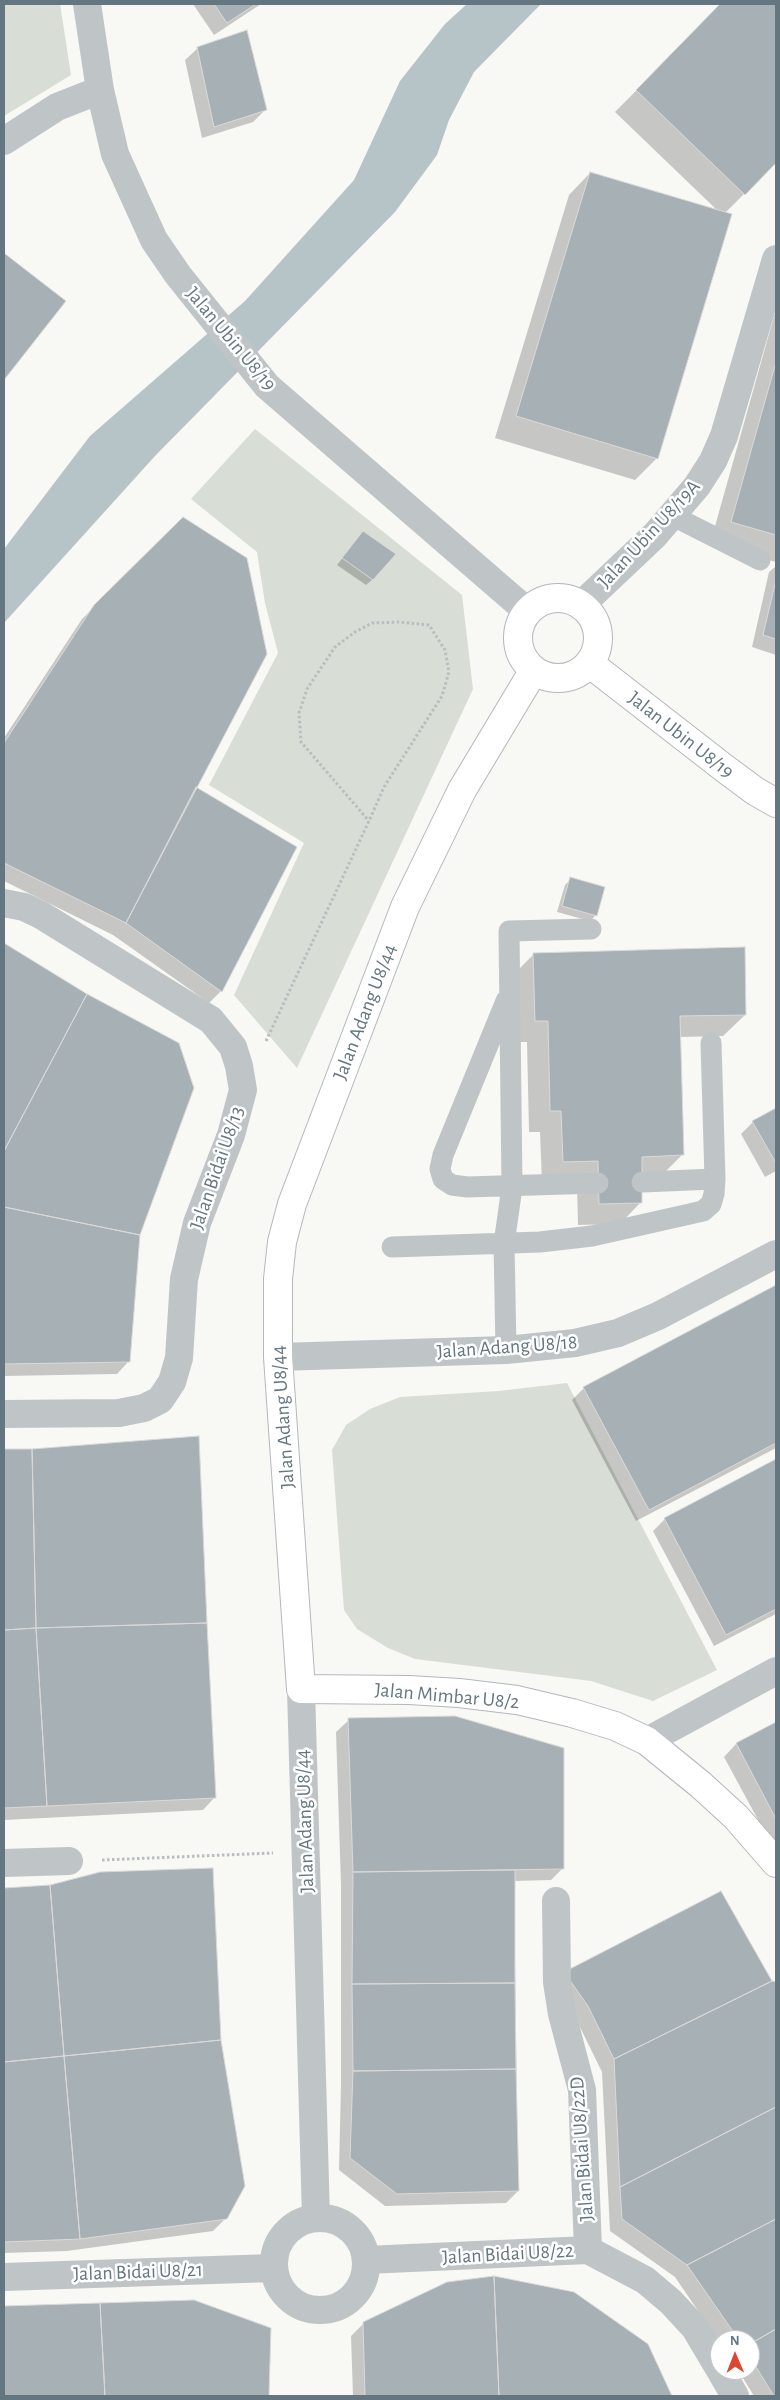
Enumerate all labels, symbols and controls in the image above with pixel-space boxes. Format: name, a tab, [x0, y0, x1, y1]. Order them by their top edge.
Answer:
street label: Jalan Ubin U8/19	[181, 282, 281, 396]
street label: Jalan Ubin U8/19A	[593, 475, 705, 593]
street label: Jalan Ubin U8/19	[623, 686, 739, 784]
street label: Jalan Adang U8/44	[328, 941, 402, 1083]
street label: Jalan Bidai U8/13	[185, 1103, 249, 1233]
street label: Jalan Adang U8/18	[436, 1330, 578, 1364]
street label: Jalan Adang U8/44	[266, 1345, 300, 1489]
street label: Jalan Mimbar U8/2	[374, 1678, 520, 1714]
street label: Jalan Adang U8/44	[291, 1749, 319, 1893]
street label: Jalan Bidai U8/22D	[565, 2076, 599, 2222]
street label: Jalan Bidai U8/22	[442, 2239, 574, 2269]
street label: Jalan Bidai U8/21	[73, 2258, 203, 2286]
north arrow	[710, 2330, 760, 2380]
text: N	[730, 2334, 740, 2348]

